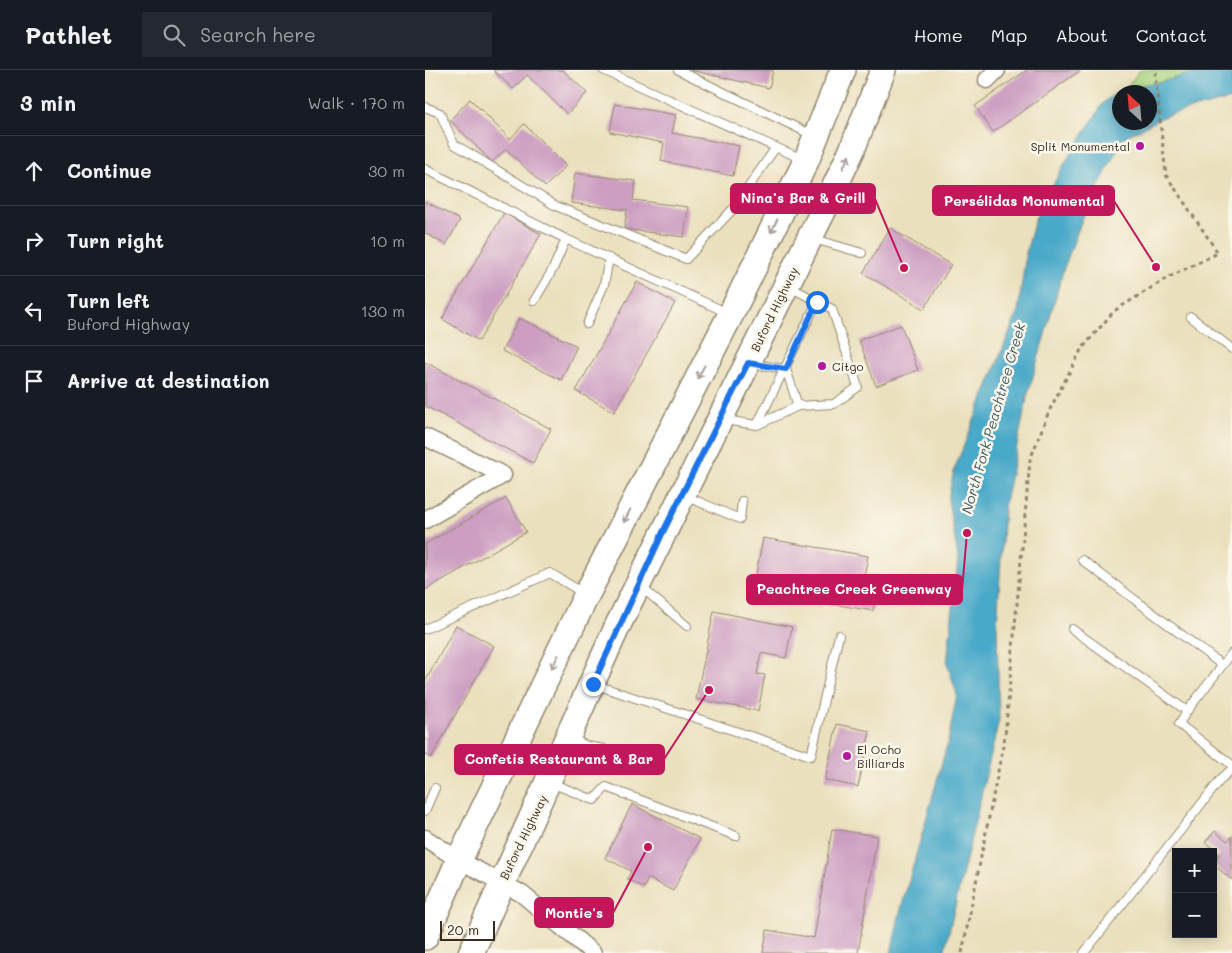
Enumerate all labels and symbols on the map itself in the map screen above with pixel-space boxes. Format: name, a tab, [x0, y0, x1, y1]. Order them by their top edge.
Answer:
north arrow	[1112, 85, 1157, 130]
place label: Split Monumental	[1031, 138, 1130, 154]
marker: Split Monumental	[1134, 140, 1146, 152]
one-way arrow	[841, 155, 851, 170]
callout: Nina’s Bar & Grill	[731, 184, 875, 213]
callout: Persélidas Monumental	[933, 186, 1114, 215]
text: Nina’s Bar & Grill	[741, 188, 865, 207]
text: Persélidas Monumental	[944, 191, 1104, 210]
one-way arrow	[769, 219, 779, 234]
street label: Buford Highway	[747, 264, 801, 354]
route start	[806, 291, 829, 314]
water label: North Fork Peachtree Creek	[957, 320, 1030, 516]
place label: Citgo	[832, 358, 864, 374]
marker: Citgo	[816, 360, 828, 372]
one-way arrow	[696, 364, 705, 379]
one-way arrow	[622, 508, 631, 523]
callout: Peachtree Creek Greenway	[747, 575, 962, 604]
text: Peachtree Creek Greenway	[757, 579, 952, 598]
one-way arrow	[549, 654, 559, 669]
route end	[582, 673, 605, 696]
place label: El Ocho Billiards	[857, 741, 905, 771]
callout: Confetis Restaurant & Bar	[455, 745, 664, 774]
text: Confetis Restaurant & Bar	[465, 749, 653, 768]
marker: El Ocho Billiards	[841, 750, 853, 762]
street label: Buford Highway	[496, 792, 550, 882]
callout: Montie's	[535, 898, 613, 927]
text: Montie's	[545, 903, 603, 922]
scale bar	[440, 918, 495, 941]

